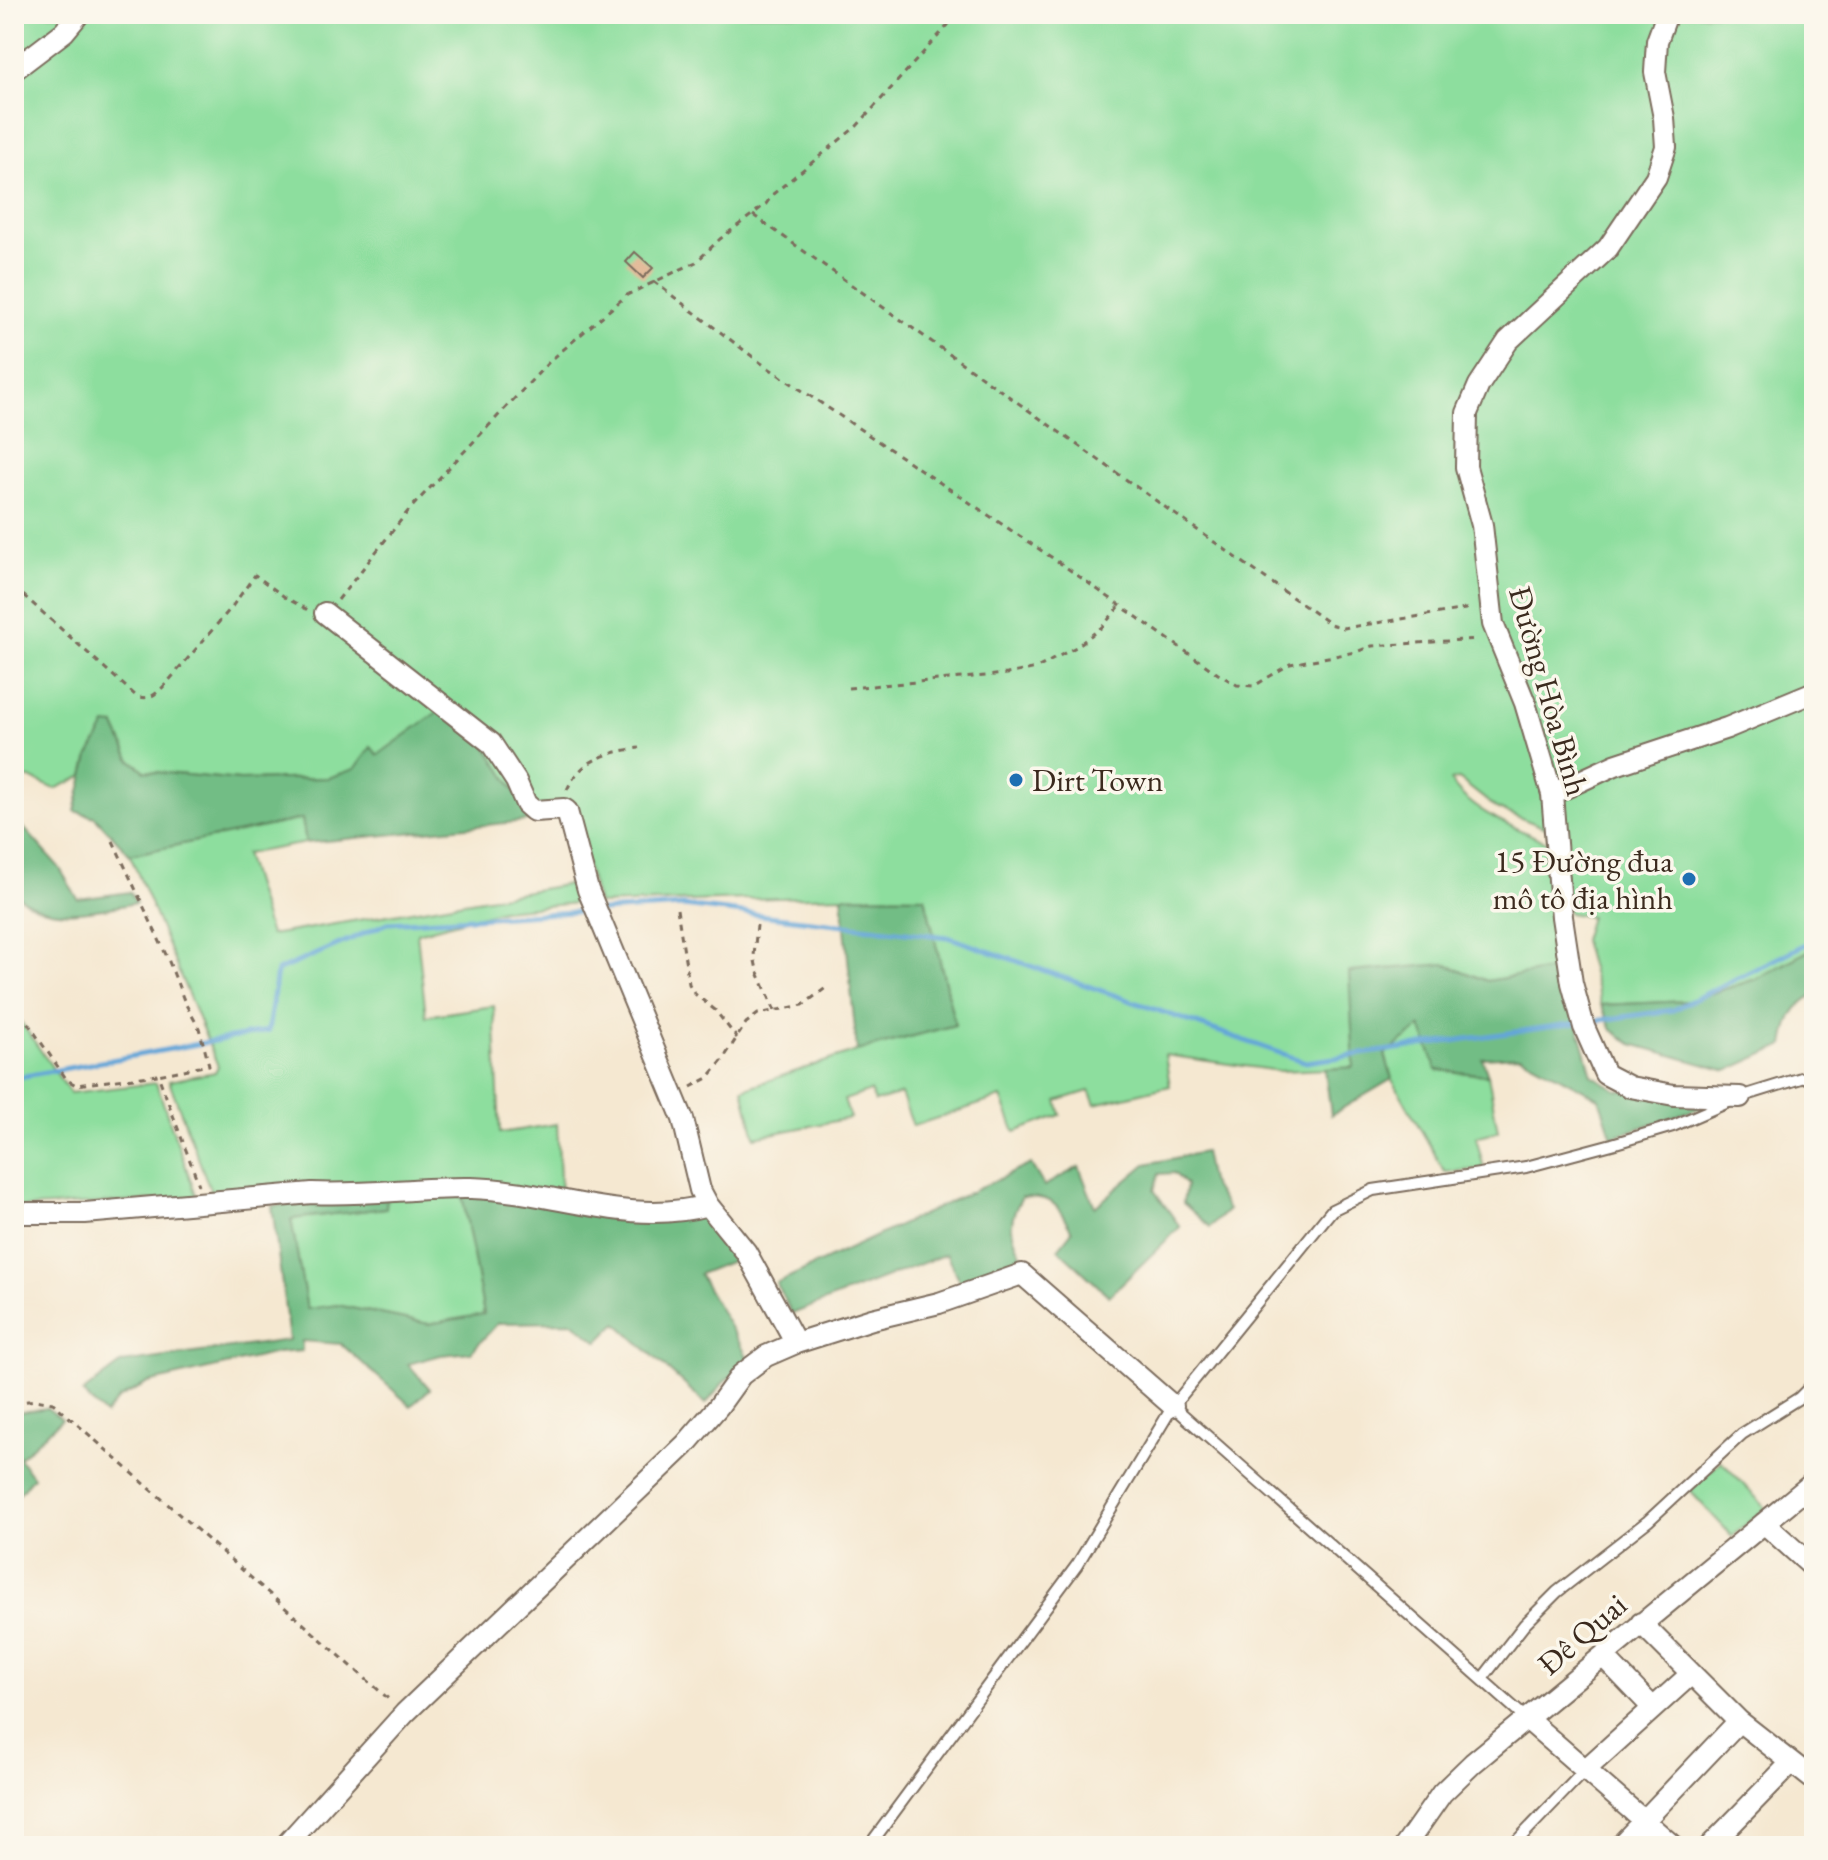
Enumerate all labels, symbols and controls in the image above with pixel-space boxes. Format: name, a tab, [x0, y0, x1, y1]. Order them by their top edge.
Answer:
street label: Đường Hòa Bình	[1499, 582, 1599, 800]
place label: Dirt Town	[1032, 759, 1163, 801]
marker: Dirt Town	[1007, 771, 1025, 789]
place label: 15 Đường đua mô tô địa hình	[1493, 840, 1673, 919]
marker: 15 Đường đua mô tô địa hình	[1680, 870, 1698, 888]
street label: Đê Quai	[1529, 1584, 1635, 1684]

